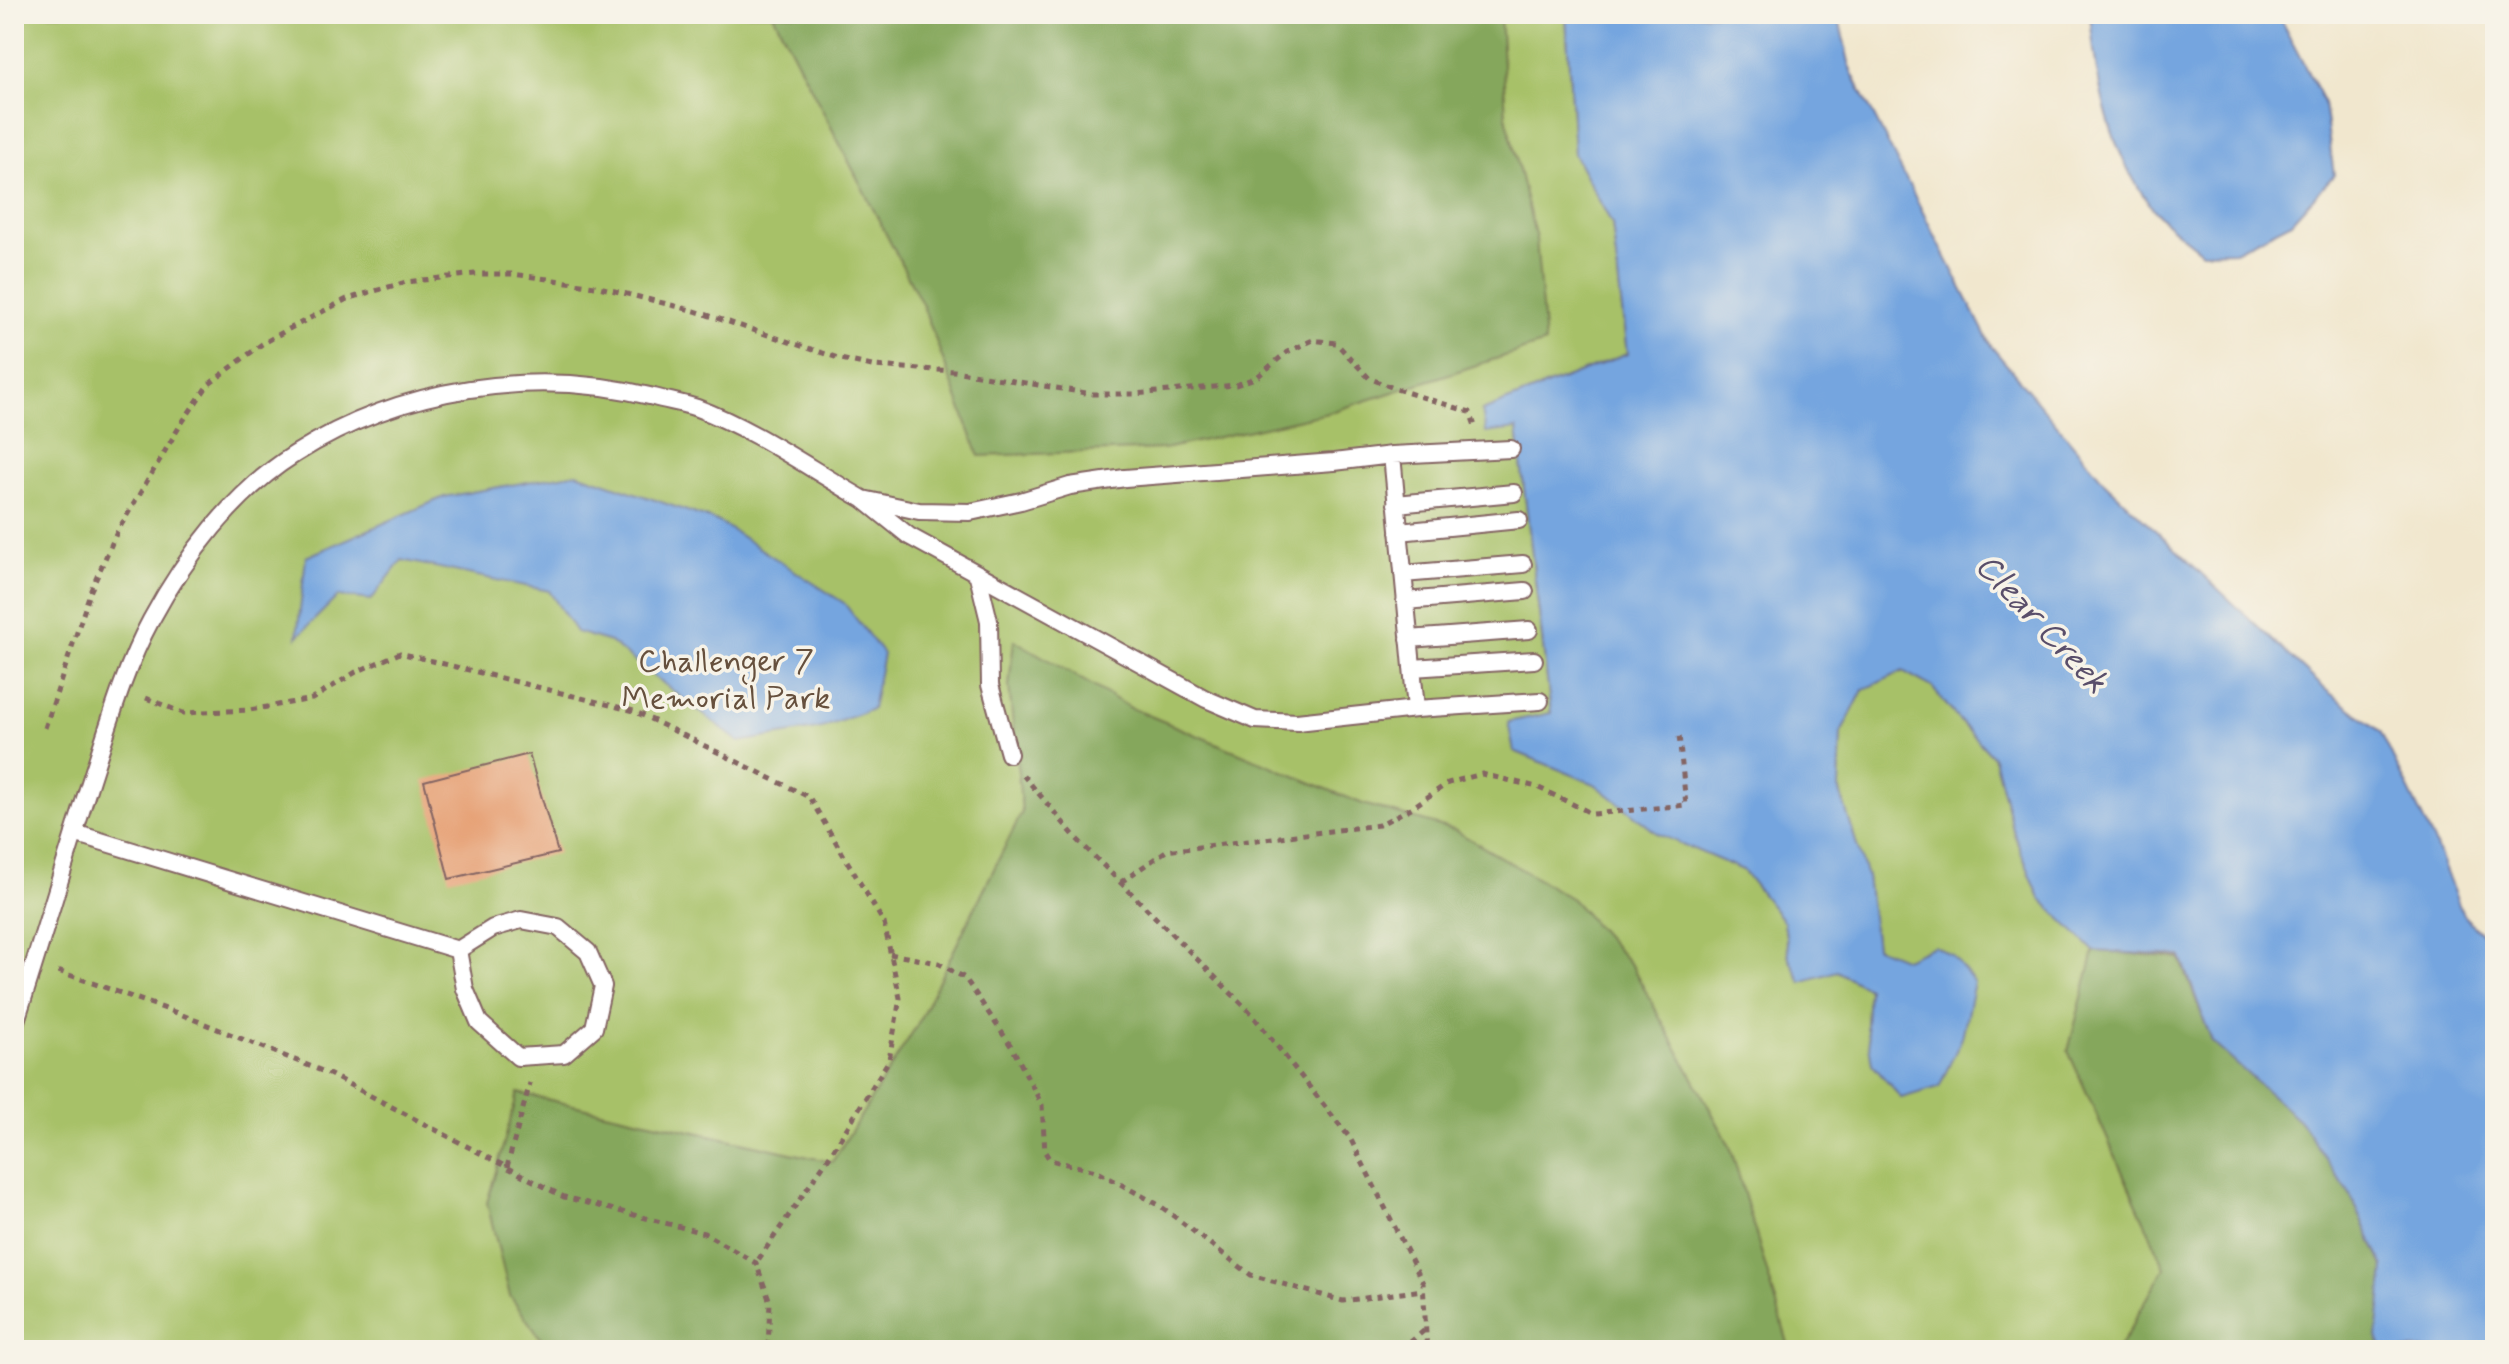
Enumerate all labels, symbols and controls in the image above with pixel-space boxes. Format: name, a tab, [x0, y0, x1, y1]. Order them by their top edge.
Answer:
water label: Clear Creek	[1965, 544, 2118, 704]
park label: Challenger 7 Memorial Park	[621, 641, 831, 720]

